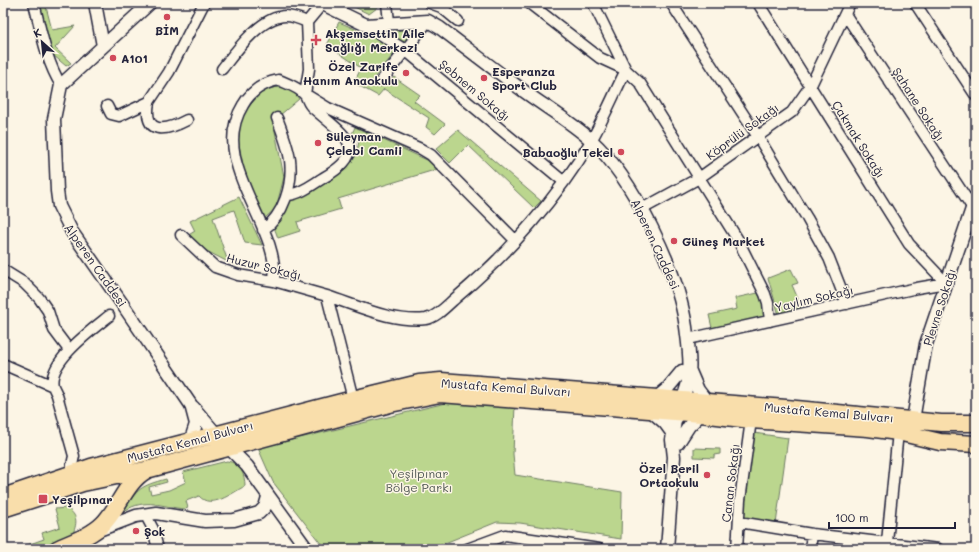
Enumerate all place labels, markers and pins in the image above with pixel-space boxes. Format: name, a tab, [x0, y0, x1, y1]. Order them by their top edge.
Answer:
marker: BİM	[162, 12, 172, 22]
place label: BİM	[155, 22, 179, 38]
place label: Akşemsettin Aile Sağlığı Merkezi	[325, 25, 425, 55]
marker: Akşemsettin Aile Sağlığı Merkezi	[310, 34, 322, 46]
place label: A101	[121, 50, 148, 66]
marker: A101	[108, 53, 118, 63]
place label: Özel Zarife Hanım Anaokulu	[303, 58, 398, 88]
place label: Esperanza Sport Club	[492, 63, 557, 93]
marker: Özel Zarife Hanım Anaokulu	[401, 68, 411, 78]
marker: Esperanza Sport Club	[479, 73, 489, 83]
place label: Süleyman Çelebi Camii	[326, 128, 402, 158]
marker: Süleyman Çelebi Camii	[313, 138, 323, 148]
place label: Babaoğlu Tekel	[523, 144, 613, 160]
marker: Babaoğlu Tekel	[616, 147, 626, 157]
place label: Güneş Market	[682, 233, 765, 250]
marker: Güneş Market	[669, 236, 679, 246]
place label: Özel Beril Ortaokulu	[639, 460, 699, 490]
marker: Özel Beril Ortaokulu	[702, 470, 712, 480]
place label: Yeşilpınar	[52, 491, 113, 508]
marker: Yeşilpınar	[37, 493, 49, 505]
place label: Şok	[144, 523, 165, 539]
marker: Şok	[131, 526, 141, 536]

